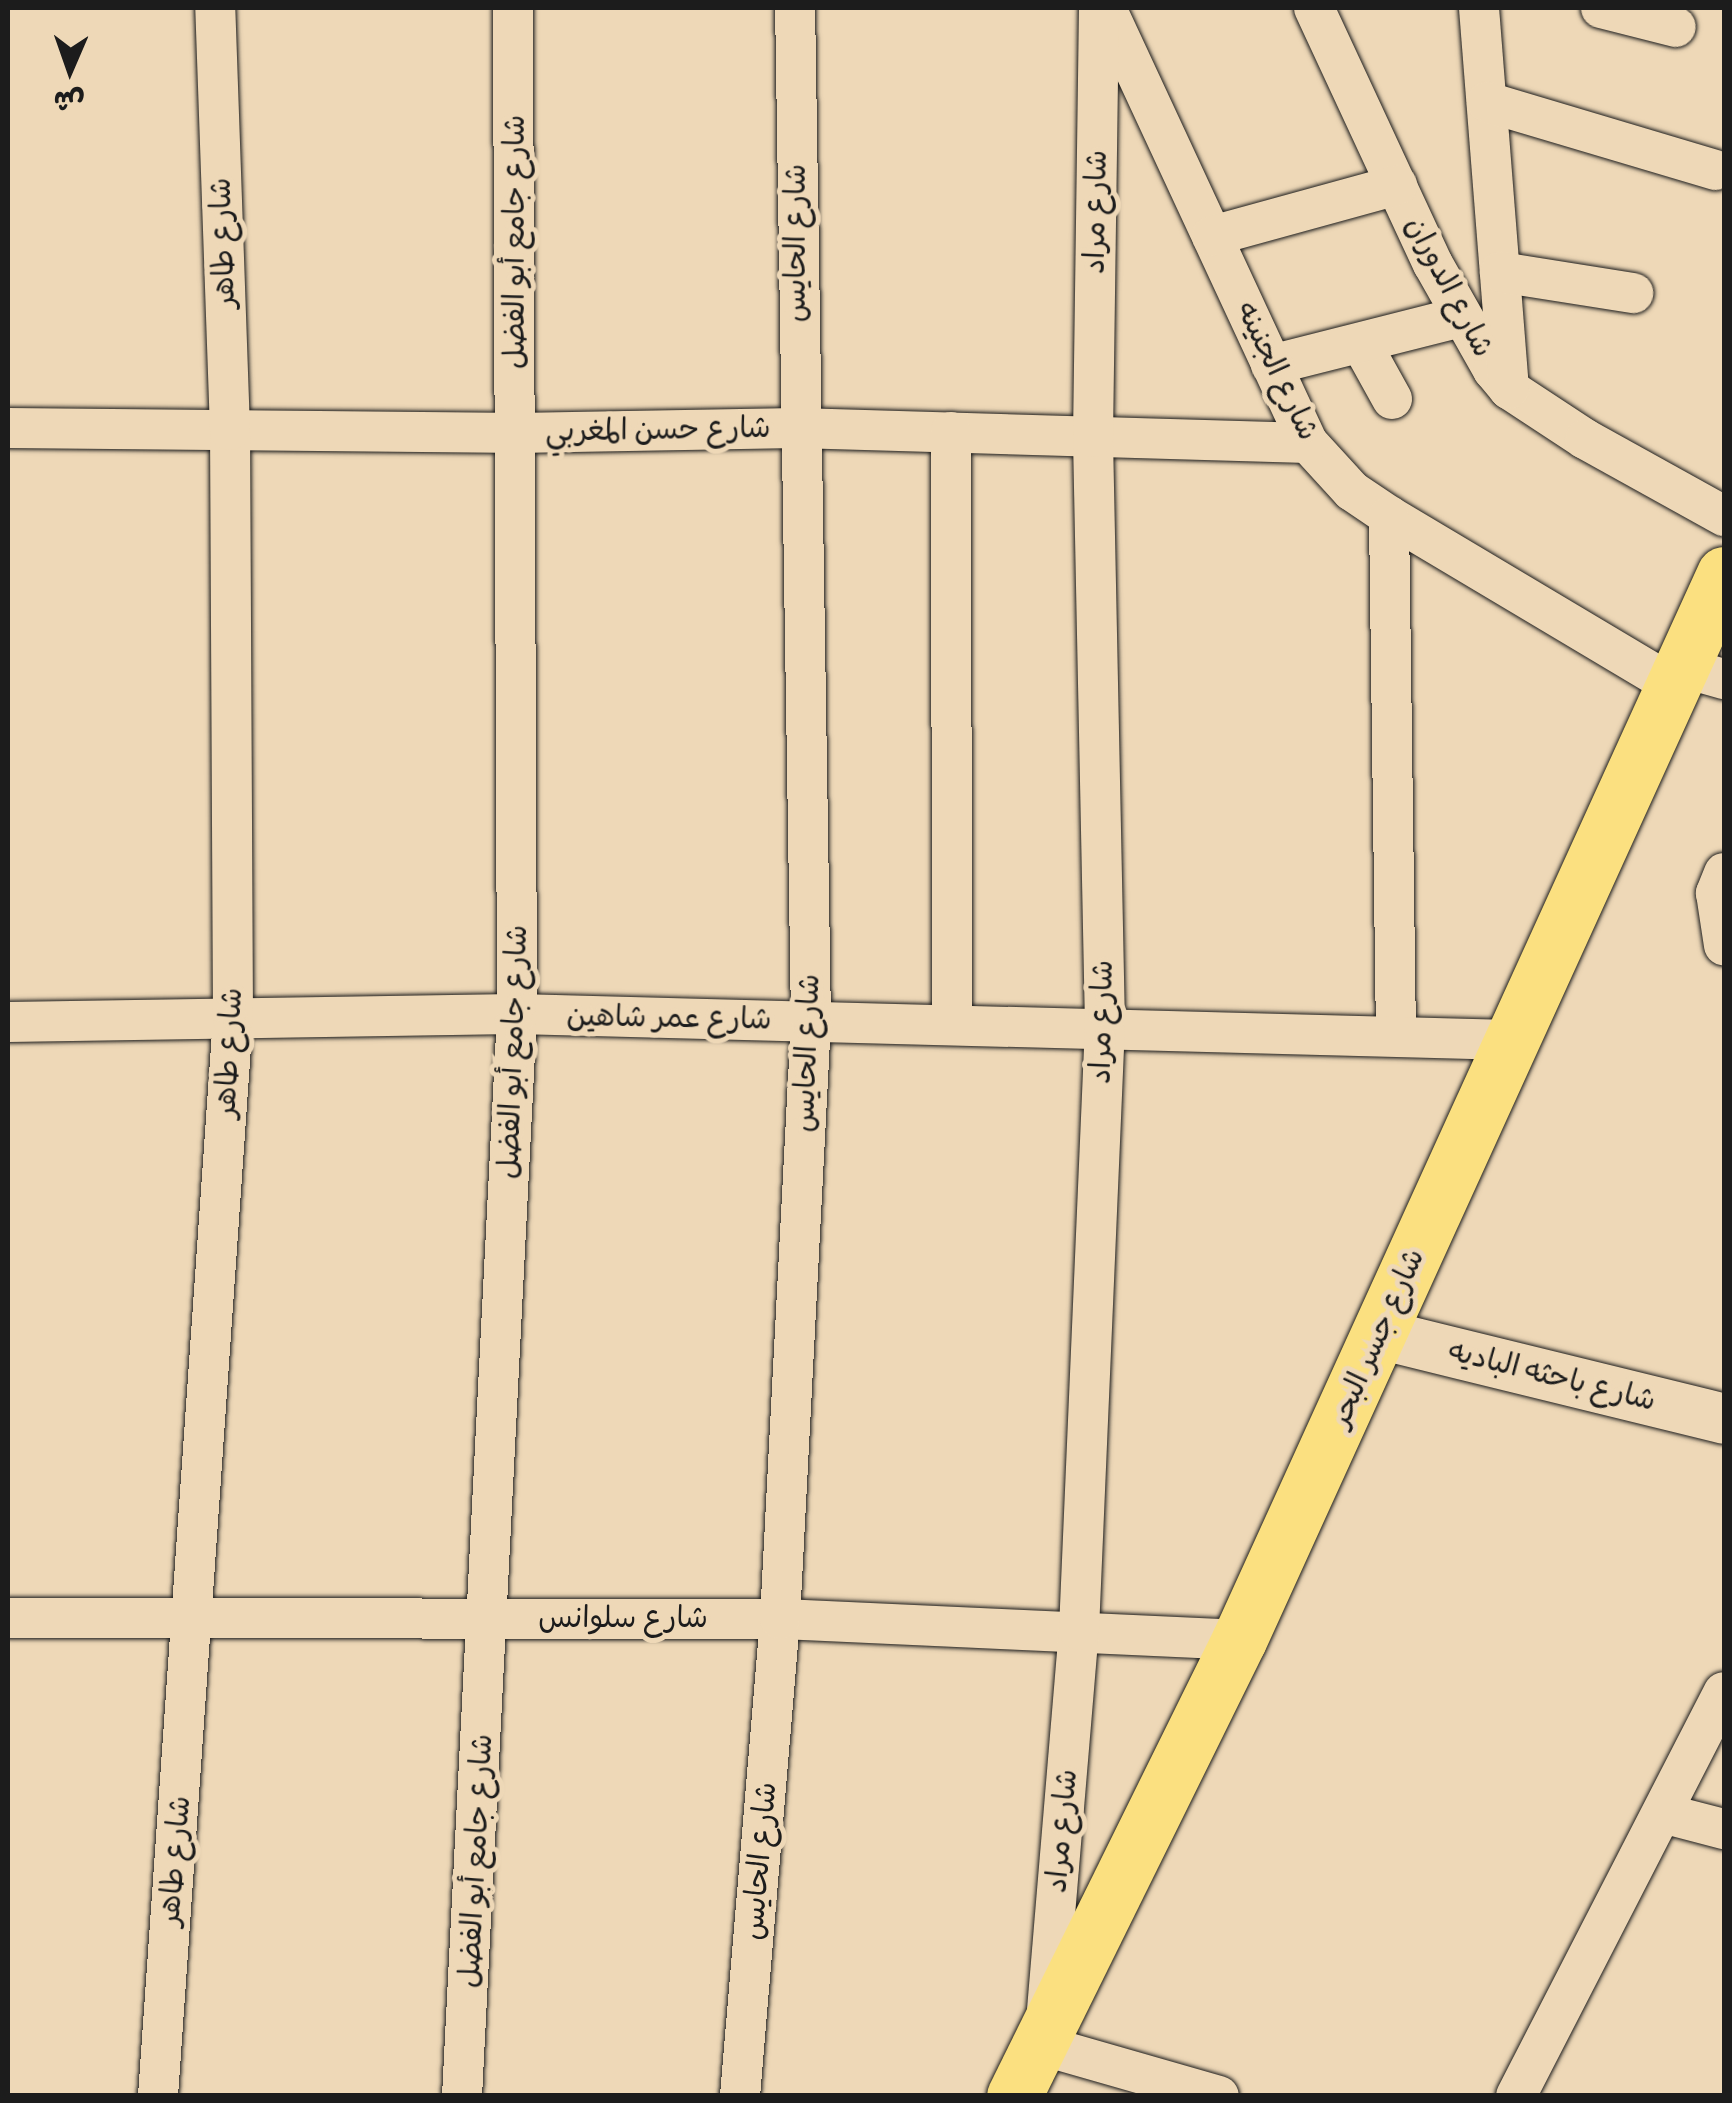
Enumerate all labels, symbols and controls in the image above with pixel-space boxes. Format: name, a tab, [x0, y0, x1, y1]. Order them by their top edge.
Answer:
north arrow	[20, 20, 120, 120]
text: ش	[53, 82, 85, 119]
street label: شارع جامع أبو الفضل	[497, 115, 533, 369]
street label: شارع مراد	[1077, 150, 1115, 274]
street label: شارع الحايس	[778, 164, 814, 322]
street label: شارع طاهر	[203, 177, 243, 309]
street label: شارع الدوران	[1397, 211, 1501, 363]
street label: شارع الجنينه	[1228, 296, 1326, 446]
street label: شارع حسن المغربي	[545, 410, 771, 450]
street label: شارع جامع أبو الفضل	[491, 924, 535, 1180]
street label: شارع مراد	[1083, 960, 1121, 1084]
street label: شارع الحايس	[786, 973, 828, 1133]
street label: شارع طاهر	[208, 987, 250, 1119]
street label: شارع عمر شاهين	[566, 998, 772, 1038]
street label: شارع جسر البحر	[1322, 1243, 1432, 1433]
street label: شارع باحثه الباديه	[1445, 1333, 1659, 1419]
street label: شارع سلوانس	[538, 1600, 708, 1636]
street label: شارع جامع أبو الفضل	[451, 1733, 501, 1989]
street label: شارع مراد	[1039, 1768, 1085, 1894]
street label: شارع الحايس	[735, 1780, 785, 1942]
street label: شارع طاهر	[151, 1794, 199, 1928]

